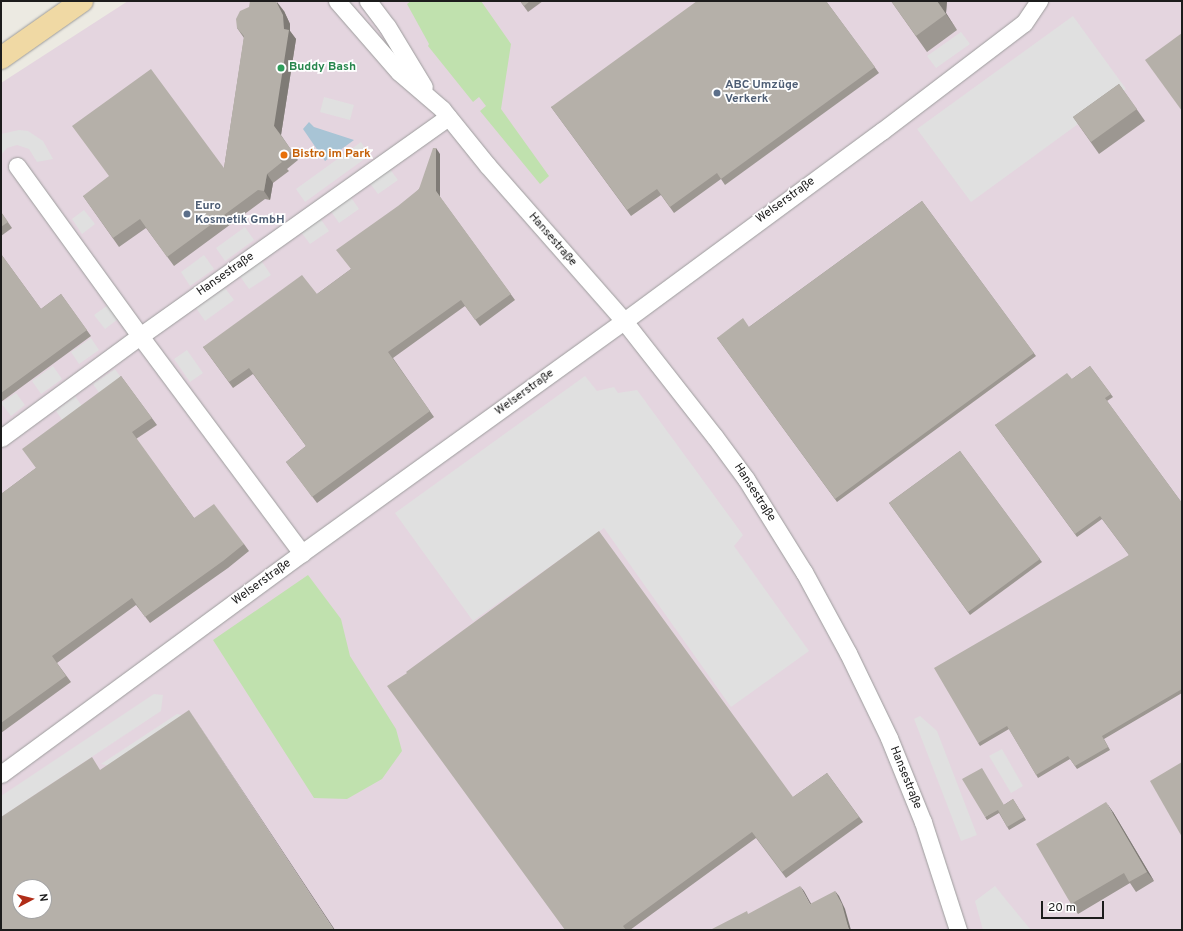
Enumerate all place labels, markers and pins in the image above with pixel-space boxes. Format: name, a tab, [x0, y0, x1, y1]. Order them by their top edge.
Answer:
place label: Buddy Bash	[289, 61, 356, 75]
marker: Buddy Bash	[276, 63, 286, 73]
place label: ABC Umzüge Verkerk	[725, 79, 798, 107]
marker: ABC Umzüge Verkerk	[712, 88, 722, 98]
place label: Bistro im Park	[292, 148, 371, 162]
marker: Bistro im Park	[279, 150, 289, 160]
place label: Euro Kosmetik GmbH	[195, 200, 285, 228]
marker: Euro Kosmetik GmbH	[182, 209, 192, 219]

